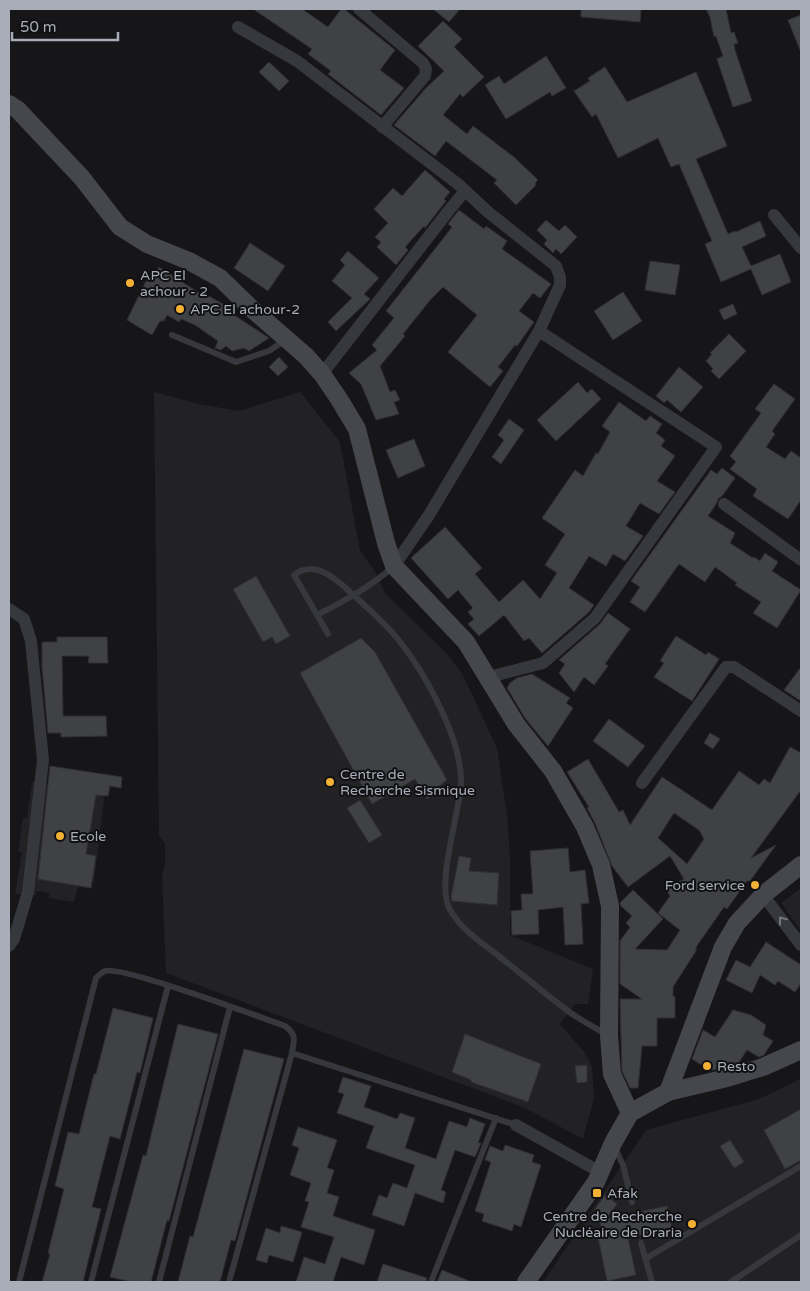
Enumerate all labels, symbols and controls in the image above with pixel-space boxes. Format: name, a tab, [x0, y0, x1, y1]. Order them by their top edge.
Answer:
scale bar	[12, 10, 119, 42]
text: 50 m	[20, 18, 57, 36]
place label: APC El achour - 2	[140, 267, 208, 300]
marker: APC El achour - 2	[124, 277, 136, 289]
place label: APC El achour-2	[190, 301, 300, 318]
marker: APC El achour-2	[174, 303, 186, 315]
place label: Centre de Recherche Sismique	[340, 766, 475, 799]
marker: Centre de Recherche Sismique	[324, 776, 336, 788]
place label: Ecole	[70, 828, 106, 845]
marker: Ecole	[54, 830, 66, 842]
place label: Ford service	[665, 877, 745, 894]
marker: Ford service	[749, 879, 761, 891]
one-way arrow	[779, 916, 788, 926]
place label: Resto	[717, 1058, 755, 1075]
marker: Resto	[701, 1060, 713, 1072]
place label: Afak	[607, 1185, 638, 1202]
marker: Afak	[591, 1187, 603, 1199]
place label: Centre de Recherche Nucléaire de Draria	[543, 1208, 682, 1241]
marker: Centre de Recherche Nucléaire de Draria	[686, 1218, 698, 1230]

